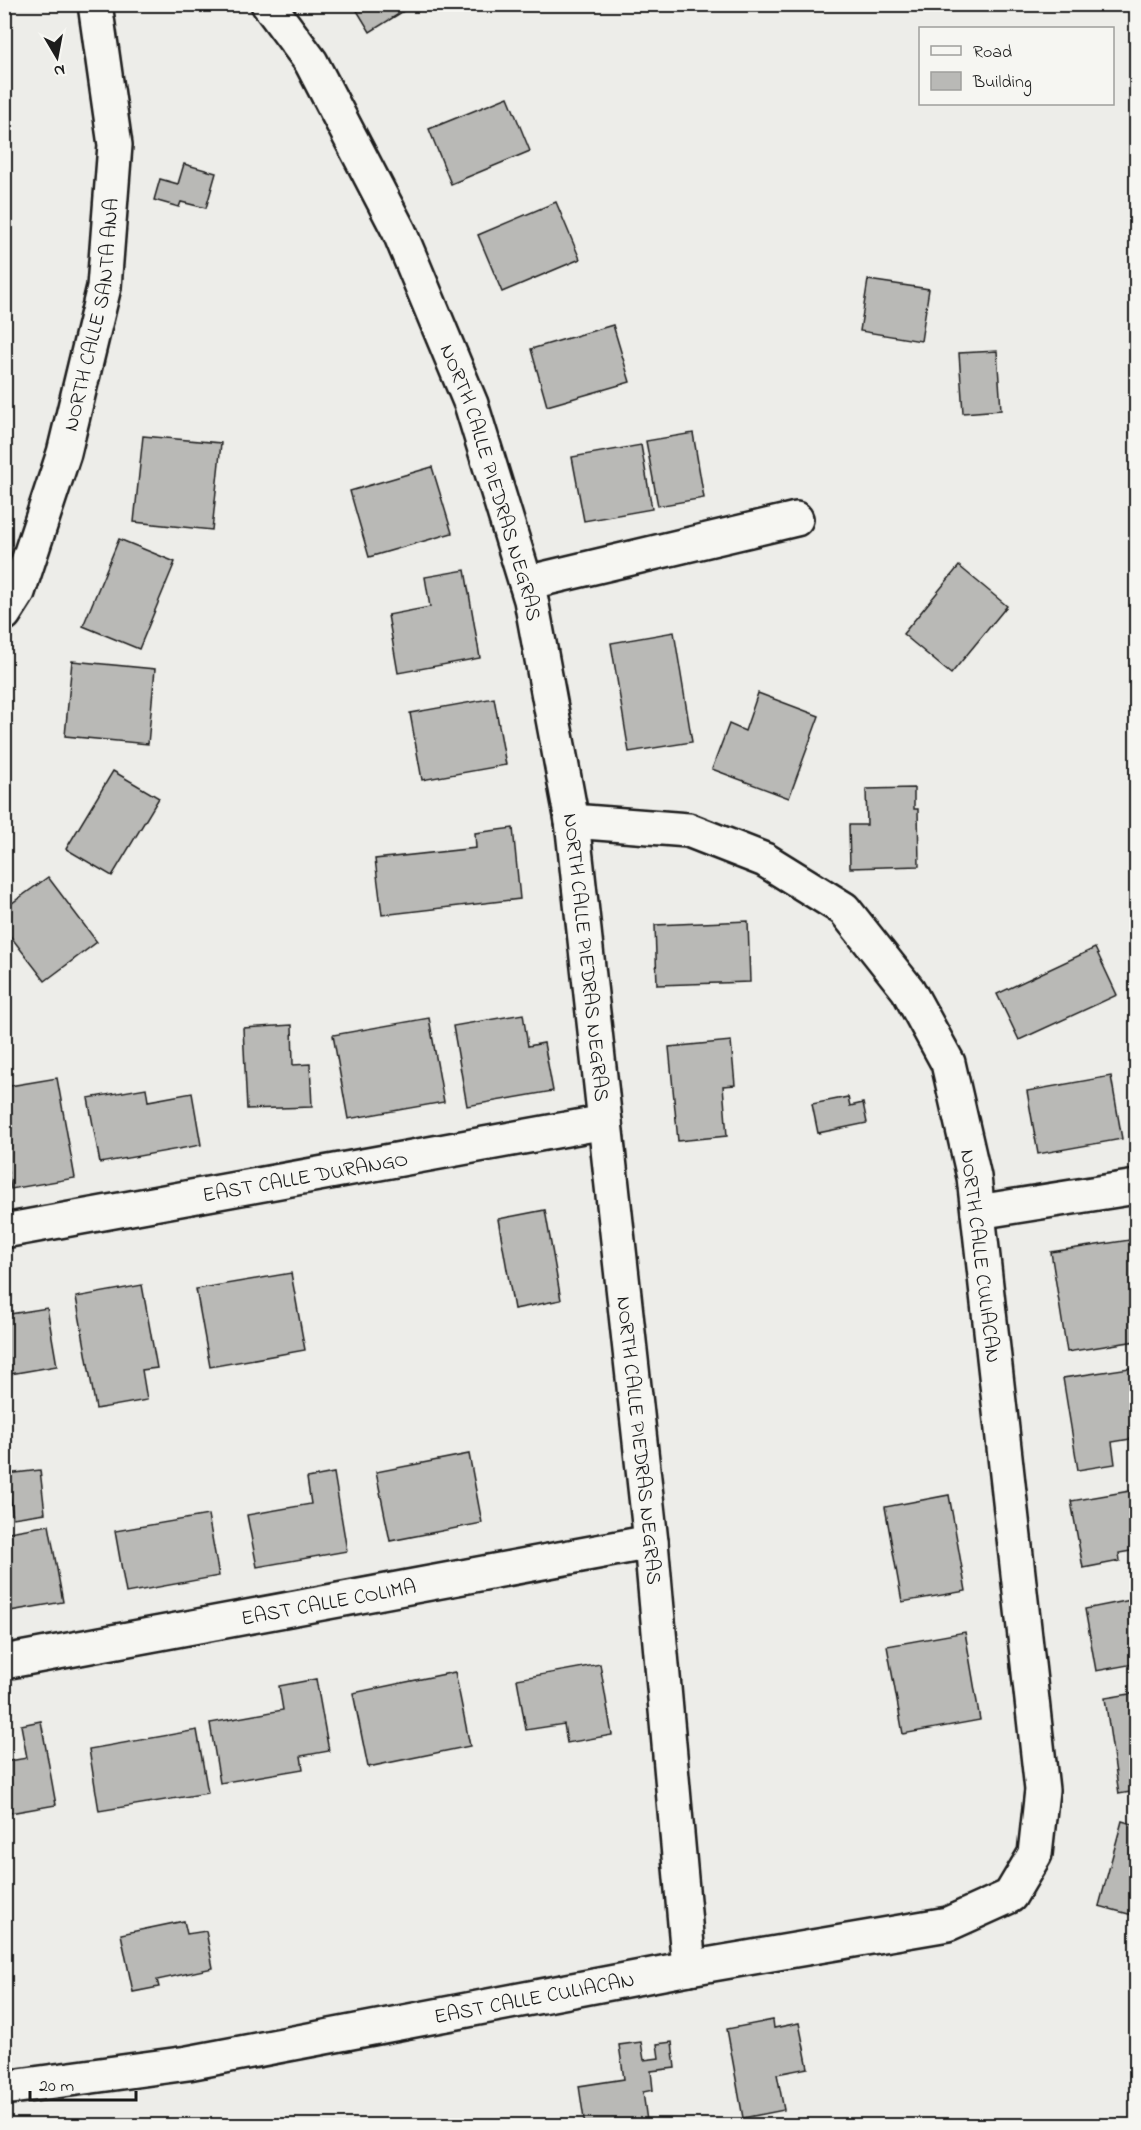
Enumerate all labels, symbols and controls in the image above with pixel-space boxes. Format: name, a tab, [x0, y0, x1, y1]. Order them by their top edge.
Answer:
north arrow	[27, 27, 87, 87]
legend	[919, 27, 1114, 105]
text: Road	[973, 40, 1012, 66]
text: N	[52, 57, 67, 83]
text: Building	[972, 70, 1032, 97]
street label: NORTH CALLE SANTA ANA	[57, 197, 128, 435]
street label: NORTH CALLE PIEDRAS NEGRAS	[431, 340, 548, 624]
street label: NORTH CALLE PIEDRAS NEGRAS	[554, 811, 616, 1103]
street label: EAST CALLE DURANGO	[200, 1145, 411, 1212]
street label: NORTH CALLE CULIACAN	[951, 1148, 1007, 1365]
street label: NORTH CALLE PIEDRAS NEGRAS	[607, 1295, 668, 1586]
street label: EAST CALLE COLIMA	[239, 1573, 419, 1635]
street label: EAST CALLE CULIACAN	[432, 1966, 637, 2033]
scale bar	[30, 2064, 136, 2102]
text: 20 m	[39, 2074, 74, 2100]

